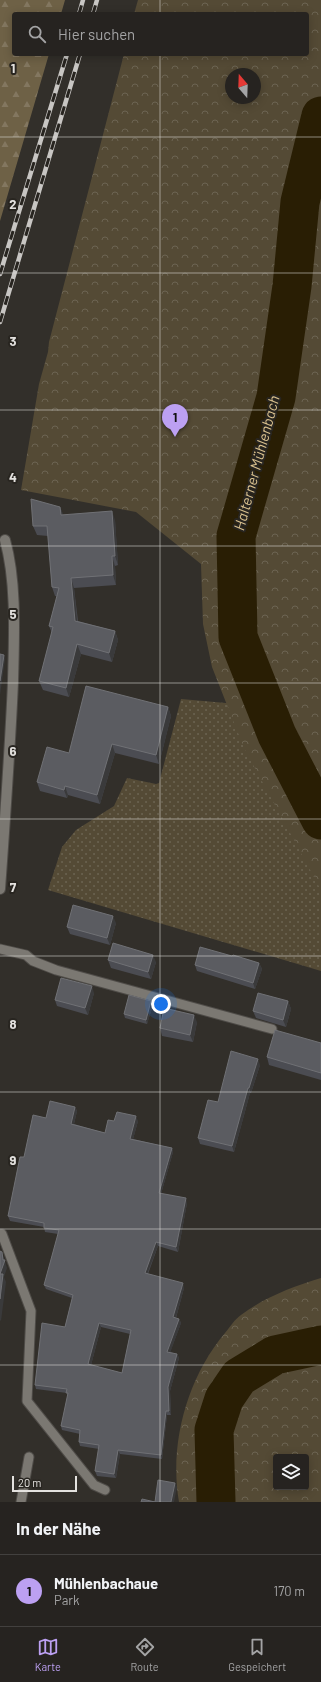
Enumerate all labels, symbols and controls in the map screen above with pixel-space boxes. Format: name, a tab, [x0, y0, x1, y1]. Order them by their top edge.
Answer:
search box	[12, 12, 309, 56]
icon: search	[26, 23, 48, 45]
text: Hier suchen	[58, 25, 135, 43]
text: 1	[11, 60, 15, 76]
north arrow	[225, 68, 261, 104]
text: 2	[9, 196, 17, 212]
text: 3	[9, 333, 17, 349]
water label: Halterner Mühlenbach	[229, 393, 283, 532]
pin: 1	[162, 404, 188, 437]
text: 4	[9, 469, 17, 485]
text: 5	[9, 606, 17, 622]
text: 6	[10, 743, 17, 759]
text: 7	[10, 879, 17, 895]
your location	[151, 994, 171, 1014]
text: 8	[9, 1016, 17, 1032]
text: 9	[10, 1152, 17, 1168]
map controls	[273, 1454, 309, 1490]
button: layers	[273, 1454, 309, 1490]
scale bar	[12, 1474, 77, 1493]
text: 20 m	[18, 1476, 41, 1489]
text: In der Nähe	[16, 1518, 101, 1538]
text: Mühlenbachaue	[54, 1574, 158, 1592]
text: 1	[27, 1583, 31, 1599]
text: 170 m	[274, 1583, 305, 1599]
text: Park	[54, 1592, 80, 1608]
tab: Karte	[35, 1636, 61, 1673]
tab: Route	[130, 1636, 159, 1673]
tab: Gespeichert	[228, 1636, 286, 1673]

